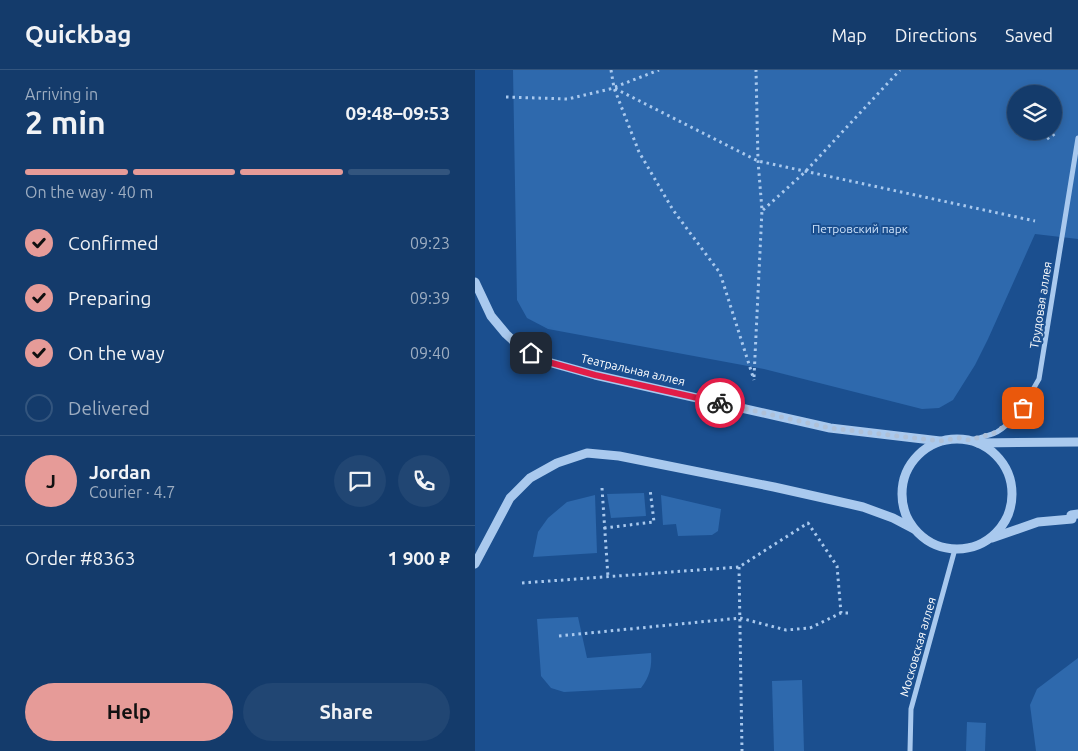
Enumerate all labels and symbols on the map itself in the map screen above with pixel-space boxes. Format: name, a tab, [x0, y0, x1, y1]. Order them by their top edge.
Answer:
park label: Петровский парк	[812, 222, 908, 235]
street label: Трудовая аллея	[1027, 260, 1054, 350]
pin	[510, 332, 552, 374]
street label: Театральная аллея	[580, 351, 686, 388]
courier	[695, 378, 745, 428]
pin	[1002, 387, 1044, 429]
street label: Московская аллея	[897, 596, 938, 698]

